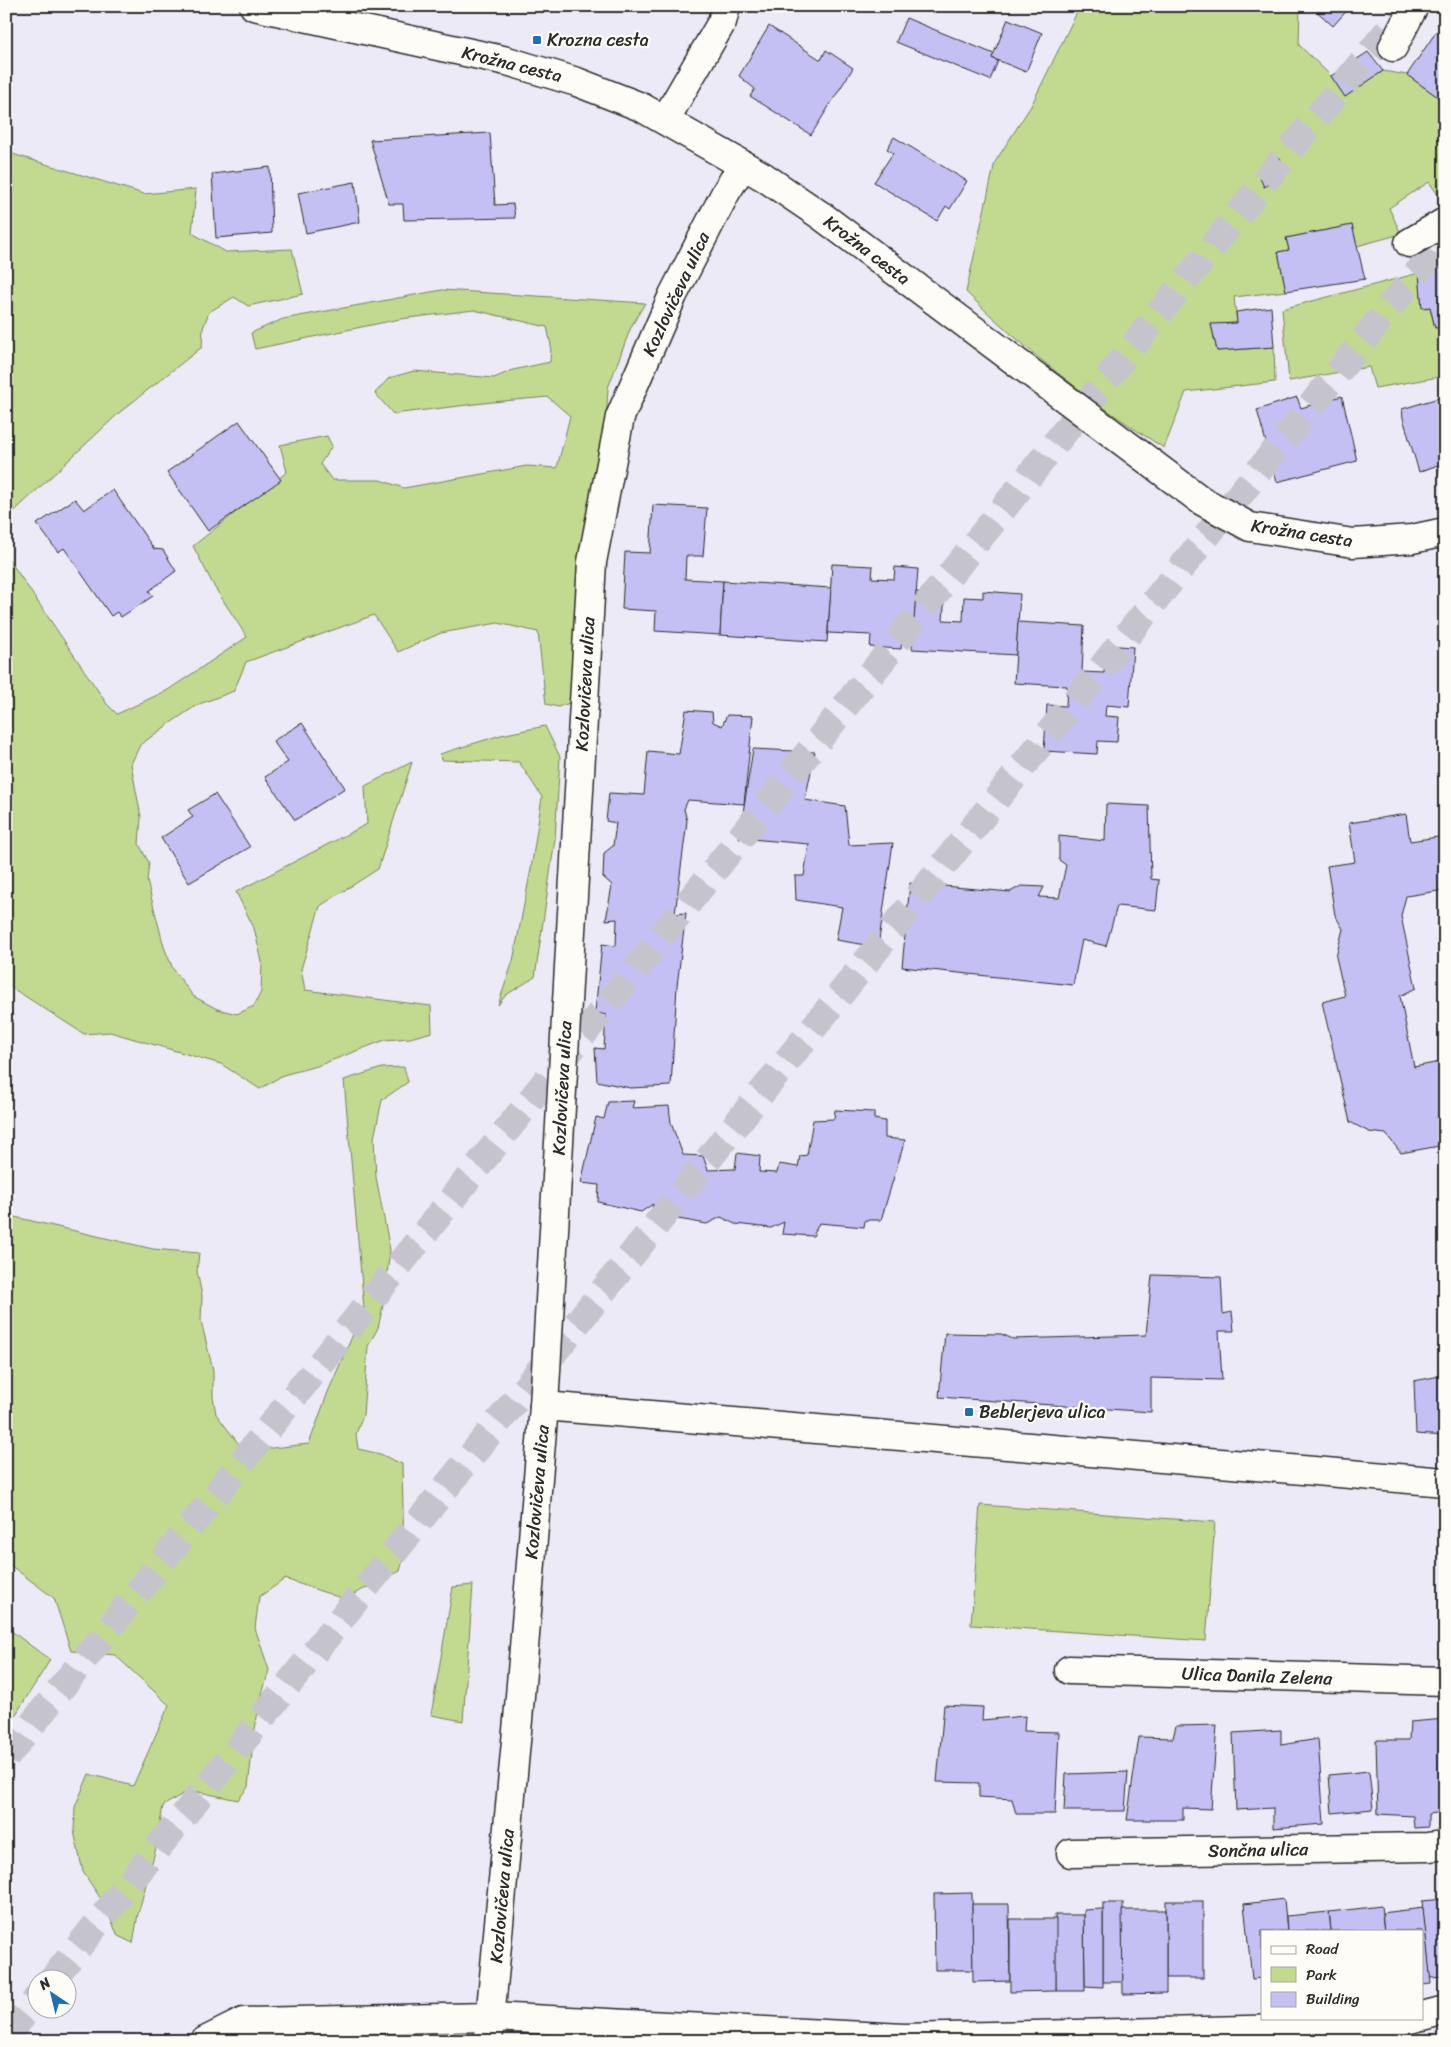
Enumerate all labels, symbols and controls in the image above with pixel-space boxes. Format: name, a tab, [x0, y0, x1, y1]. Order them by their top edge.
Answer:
place label: Krozna cesta	[547, 24, 649, 56]
marker: Krozna cesta	[531, 34, 543, 46]
street label: Krožna cesta	[459, 36, 565, 92]
street label: Krožna cesta	[817, 206, 917, 294]
street label: Kozlovičeva ulica	[633, 225, 719, 362]
street label: Krožna cesta	[1249, 509, 1355, 557]
street label: Kozlovičeva ulica	[566, 615, 605, 752]
street label: Kozlovičeva ulica	[543, 1019, 582, 1156]
place label: Beblerjeva ulica	[979, 1396, 1106, 1428]
marker: Beblerjeva ulica	[963, 1406, 975, 1418]
street label: Kozlovičeva ulica	[515, 1423, 559, 1560]
street label: Ulica Danila Zelena	[1181, 1657, 1334, 1695]
street label: Kozlovičeva ulica	[480, 1827, 524, 1964]
street label: Sončna ulica	[1208, 1833, 1309, 1867]
legend	[1261, 1930, 1424, 2020]
text: Road	[1306, 1936, 1339, 1962]
text: Park	[1306, 1962, 1337, 1988]
north arrow	[28, 1970, 78, 2020]
text: N	[33, 1971, 56, 1997]
text: Building	[1306, 1986, 1360, 2012]

